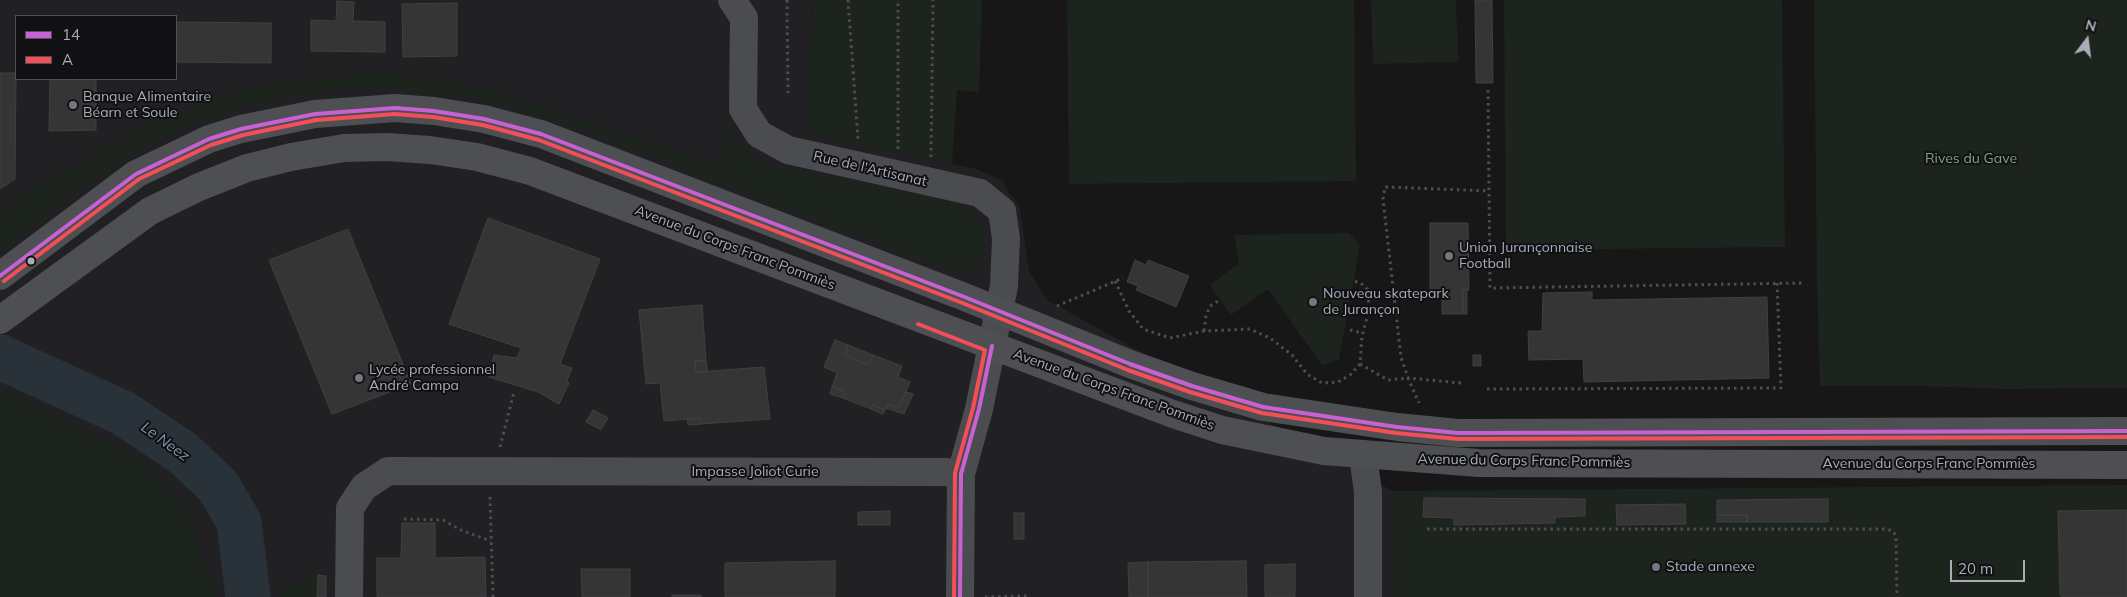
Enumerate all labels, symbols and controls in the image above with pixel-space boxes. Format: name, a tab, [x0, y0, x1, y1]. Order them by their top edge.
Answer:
legend	[15, 15, 178, 80]
north arrow	[2062, 15, 2112, 65]
text: N	[2083, 15, 2098, 36]
text: 14	[62, 25, 80, 44]
text: A	[62, 50, 73, 69]
place label: Banque Alimentaire Béarn et Soule	[83, 89, 211, 121]
marker: Banque Alimentaire Béarn et Soule	[67, 99, 79, 111]
street label: Rue de l'Artisanat	[812, 148, 928, 190]
park label: Rives du Gave	[1925, 151, 2017, 167]
street label: Avenue du Corps Franc Pommiès	[633, 202, 837, 294]
place label: Union Jurançonnaise Football	[1459, 240, 1592, 272]
marker: Union Jurançonnaise Football	[1443, 250, 1455, 262]
unlabelled marker	[26, 256, 36, 266]
place label: Nouveau skatepark de Jurançon	[1323, 286, 1449, 318]
marker: Nouveau skatepark de Jurançon	[1307, 296, 1319, 308]
street label: Avenue du Corps Franc Pommiès	[1011, 346, 1217, 434]
place label: Lycée professionnel André Campa	[369, 362, 495, 394]
marker: Lycée professionnel André Campa	[353, 372, 365, 384]
water label: Le Neez	[137, 418, 193, 466]
street label: Avenue du Corps Franc Pommiès	[1417, 451, 1631, 471]
street label: Avenue du Corps Franc Pommiès	[1823, 456, 2035, 472]
street label: Impasse Joliot Curie	[691, 464, 819, 480]
scale bar	[1952, 550, 2027, 582]
place label: Stade annexe	[1666, 559, 1755, 575]
text: 20 m	[1958, 559, 1993, 578]
marker: Stade annexe	[1650, 561, 1662, 573]

